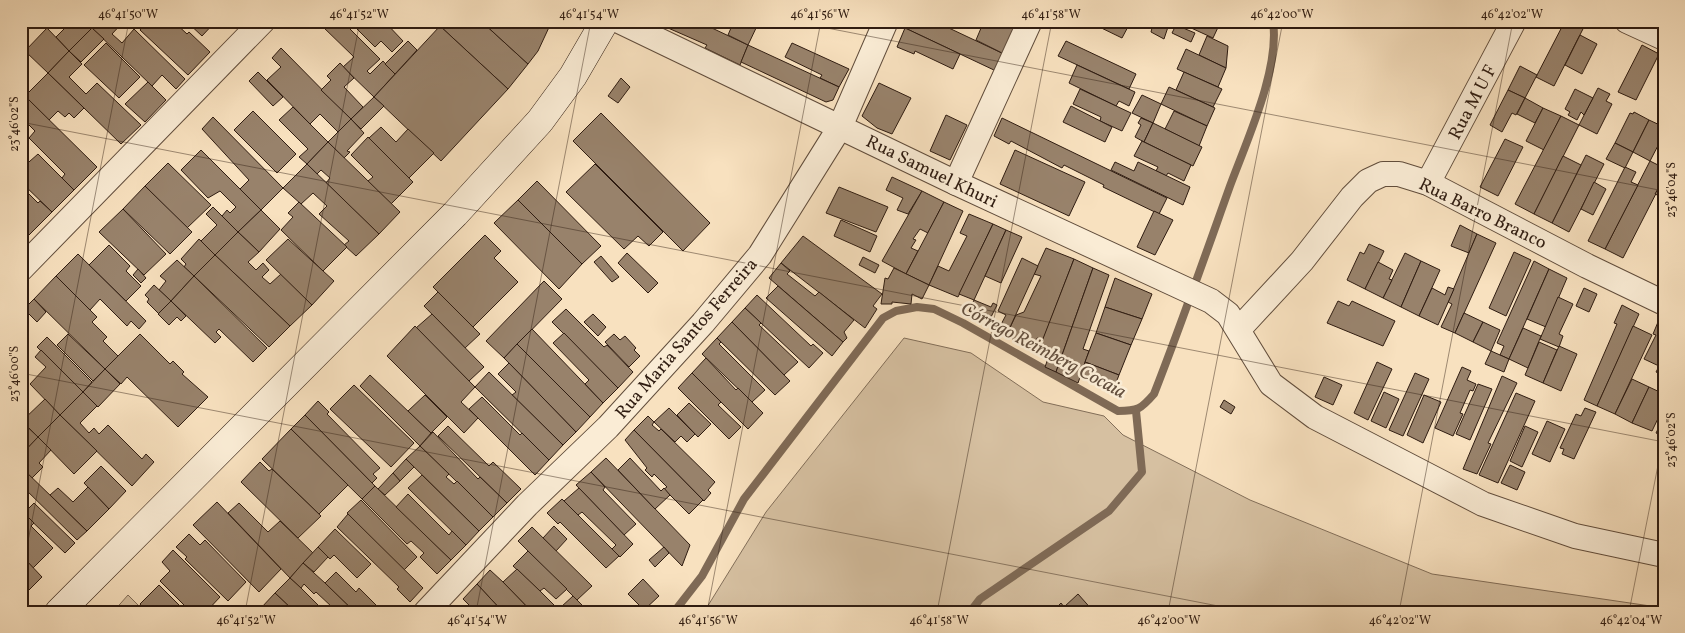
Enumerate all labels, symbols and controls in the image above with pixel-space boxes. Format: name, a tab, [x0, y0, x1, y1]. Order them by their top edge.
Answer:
text: 46°41'50"W	[98, 7, 158, 23]
text: 46°41'52"W	[329, 7, 389, 23]
text: 46°41'54"W	[559, 7, 619, 23]
text: 46°41'56"W	[790, 7, 850, 23]
text: 46°41'58"W	[1021, 7, 1081, 23]
text: 46°42'00"W	[1250, 7, 1314, 23]
text: 46°42'02"W	[1481, 7, 1543, 23]
street label: Rua M U F	[1443, 61, 1503, 144]
text: 23°46'02"S	[7, 96, 23, 152]
street label: Rua Samuel Khuri	[861, 130, 1001, 215]
text: 23°46'04"S	[1664, 162, 1680, 218]
street label: Rua Barro Branco	[1414, 173, 1551, 256]
street label: Rua Maria Santos Ferreira	[610, 253, 764, 425]
water label: Córrego Reimberg Cocaia	[956, 296, 1130, 405]
text: 23°46'00"S	[7, 346, 23, 402]
text: 23°46'02"S	[1664, 412, 1680, 468]
text: 46°41'52"W	[216, 613, 276, 629]
text: 46°41'54"W	[447, 613, 507, 629]
text: 46°41'56"W	[678, 613, 738, 629]
text: 46°41'58"W	[909, 613, 969, 629]
text: 46°42'00"W	[1137, 613, 1201, 629]
text: 46°42'02"W	[1369, 613, 1431, 629]
text: 46°42'04"W	[1600, 613, 1662, 629]

